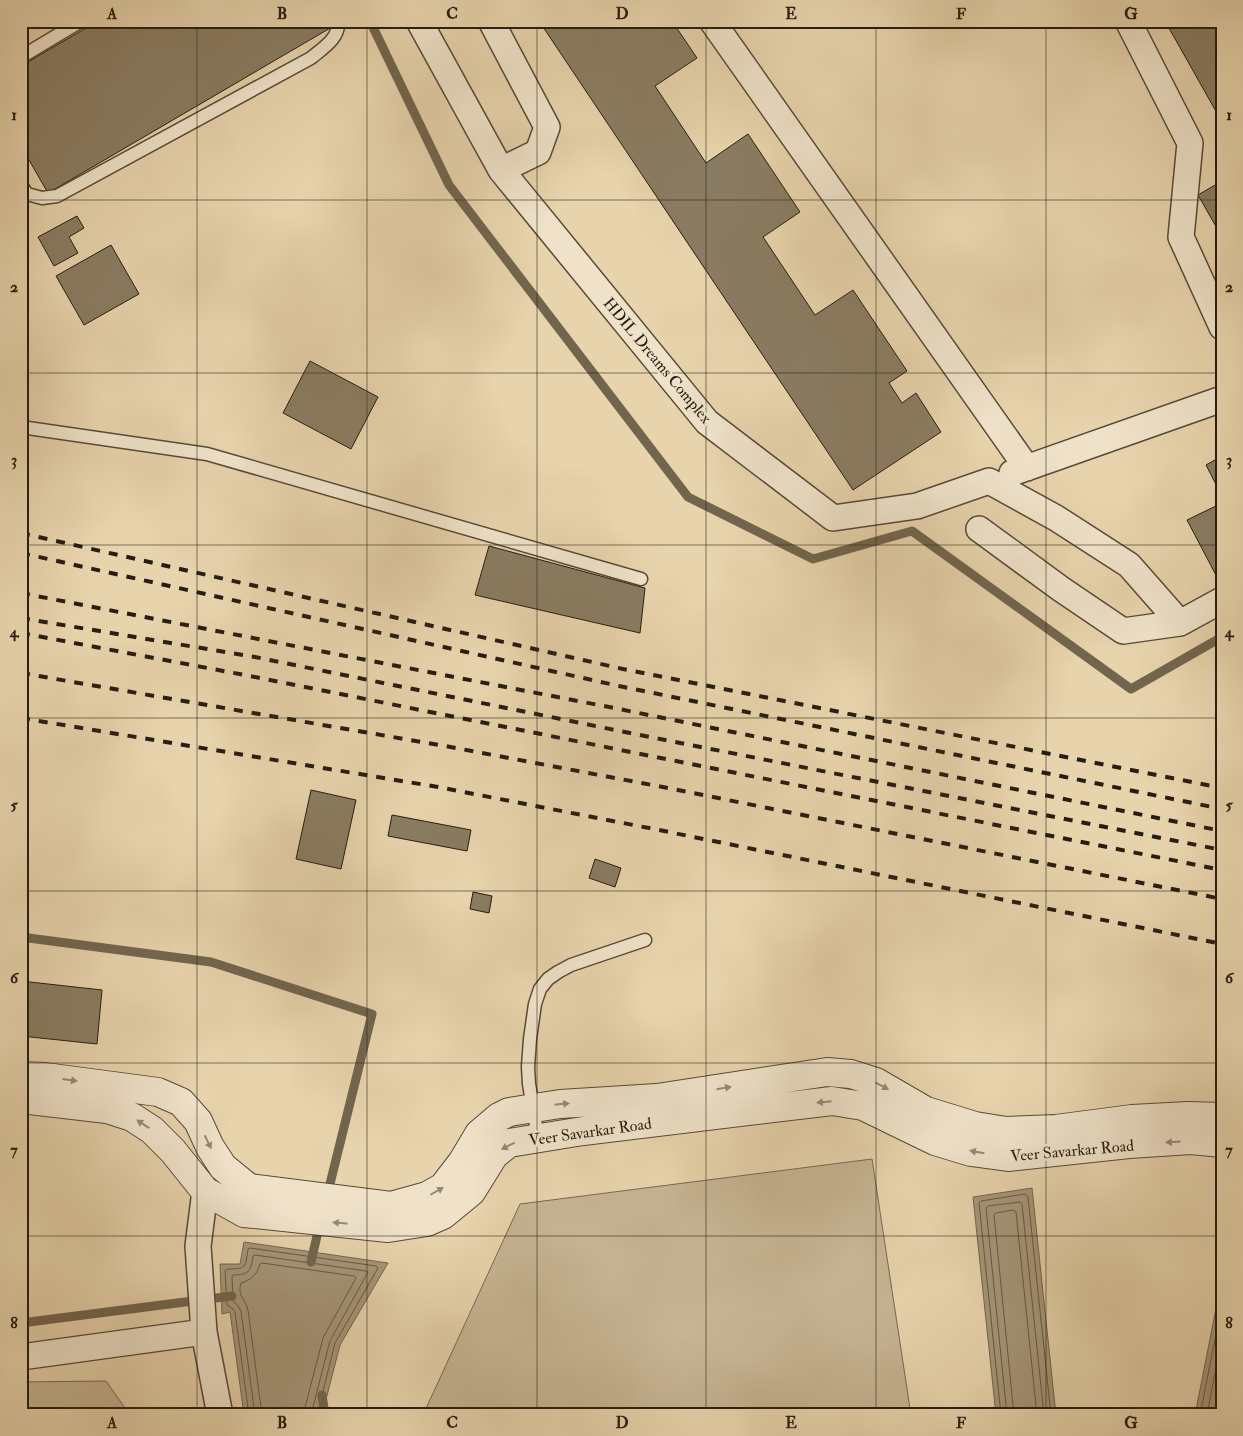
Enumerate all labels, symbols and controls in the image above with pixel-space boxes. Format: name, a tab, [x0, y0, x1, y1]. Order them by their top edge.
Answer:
text: A	[106, 4, 118, 24]
text: B	[277, 4, 287, 24]
text: C	[446, 4, 458, 24]
text: D	[615, 4, 629, 24]
text: E	[785, 4, 797, 24]
text: F	[956, 4, 966, 24]
text: G	[1124, 4, 1138, 24]
text: 1	[11, 105, 17, 125]
text: 1	[1226, 105, 1232, 125]
text: 2	[10, 277, 18, 297]
text: 2	[1225, 277, 1233, 297]
street label: HDIL Dreams Complex	[598, 294, 716, 428]
text: 3	[11, 450, 17, 470]
text: 3	[1226, 450, 1232, 470]
text: 4	[9, 622, 20, 642]
text: 4	[1224, 622, 1235, 642]
text: 5	[10, 795, 18, 815]
text: 5	[1225, 795, 1233, 815]
text: 6	[10, 968, 20, 988]
text: 6	[1225, 968, 1235, 988]
one-way arrow	[62, 1076, 78, 1084]
one-way arrow	[875, 1082, 890, 1090]
one-way arrow	[716, 1084, 732, 1092]
one-way arrow	[816, 1098, 832, 1106]
one-way arrow	[554, 1100, 570, 1108]
street label: Veer Savarkar Road	[527, 1113, 653, 1151]
one-way arrow	[136, 1120, 150, 1129]
one-way arrow	[204, 1134, 212, 1149]
street label: Veer Savarkar Road	[1009, 1136, 1135, 1166]
one-way arrow	[1165, 1138, 1181, 1146]
text: 7	[10, 1140, 18, 1160]
text: 7	[1225, 1140, 1233, 1160]
one-way arrow	[501, 1142, 515, 1150]
one-way arrow	[968, 1148, 984, 1156]
one-way arrow	[430, 1186, 443, 1195]
one-way arrow	[331, 1219, 347, 1227]
text: 8	[10, 1313, 18, 1333]
text: 8	[1225, 1313, 1233, 1333]
text: A	[106, 1413, 118, 1433]
text: B	[277, 1413, 287, 1433]
text: C	[446, 1413, 458, 1433]
text: D	[615, 1413, 629, 1433]
text: E	[785, 1413, 797, 1433]
text: F	[956, 1413, 966, 1433]
text: G	[1124, 1413, 1138, 1433]

